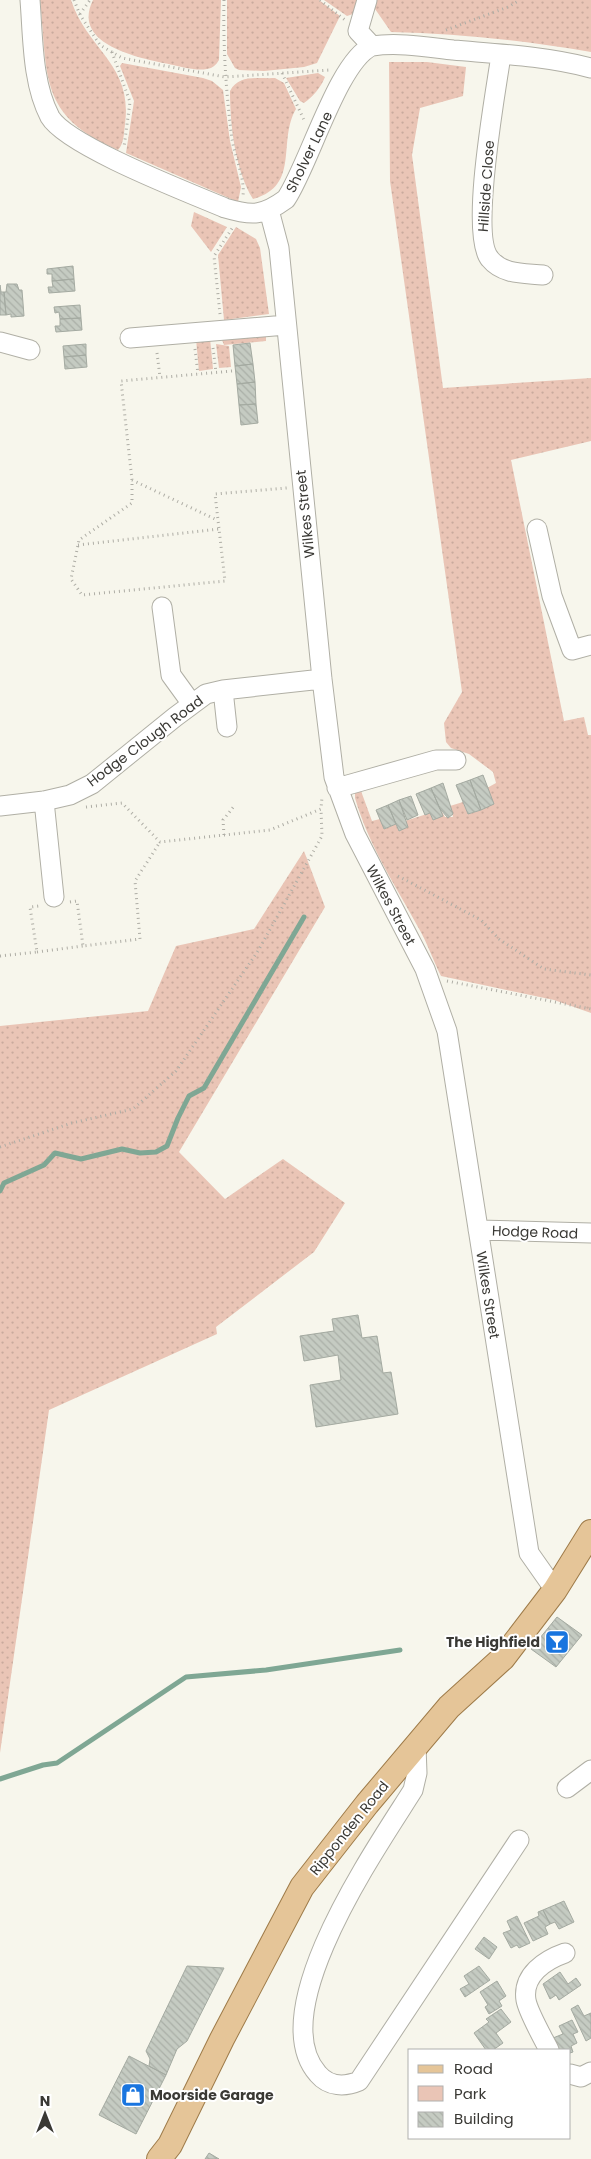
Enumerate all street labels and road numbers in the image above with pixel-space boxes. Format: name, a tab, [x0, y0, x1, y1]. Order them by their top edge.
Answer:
street label: Sholver Lane	[281, 108, 337, 196]
street label: Hillside Close	[473, 139, 499, 233]
street label: Wilkes Street	[290, 469, 320, 559]
street label: Hodge Clough Road	[83, 691, 207, 791]
street label: Wilkes Street	[361, 861, 421, 949]
street label: Hodge Road	[491, 1220, 579, 1244]
street label: Wilkes Street	[471, 1250, 505, 1340]
street label: Ripponden Road	[305, 1777, 393, 1879]

